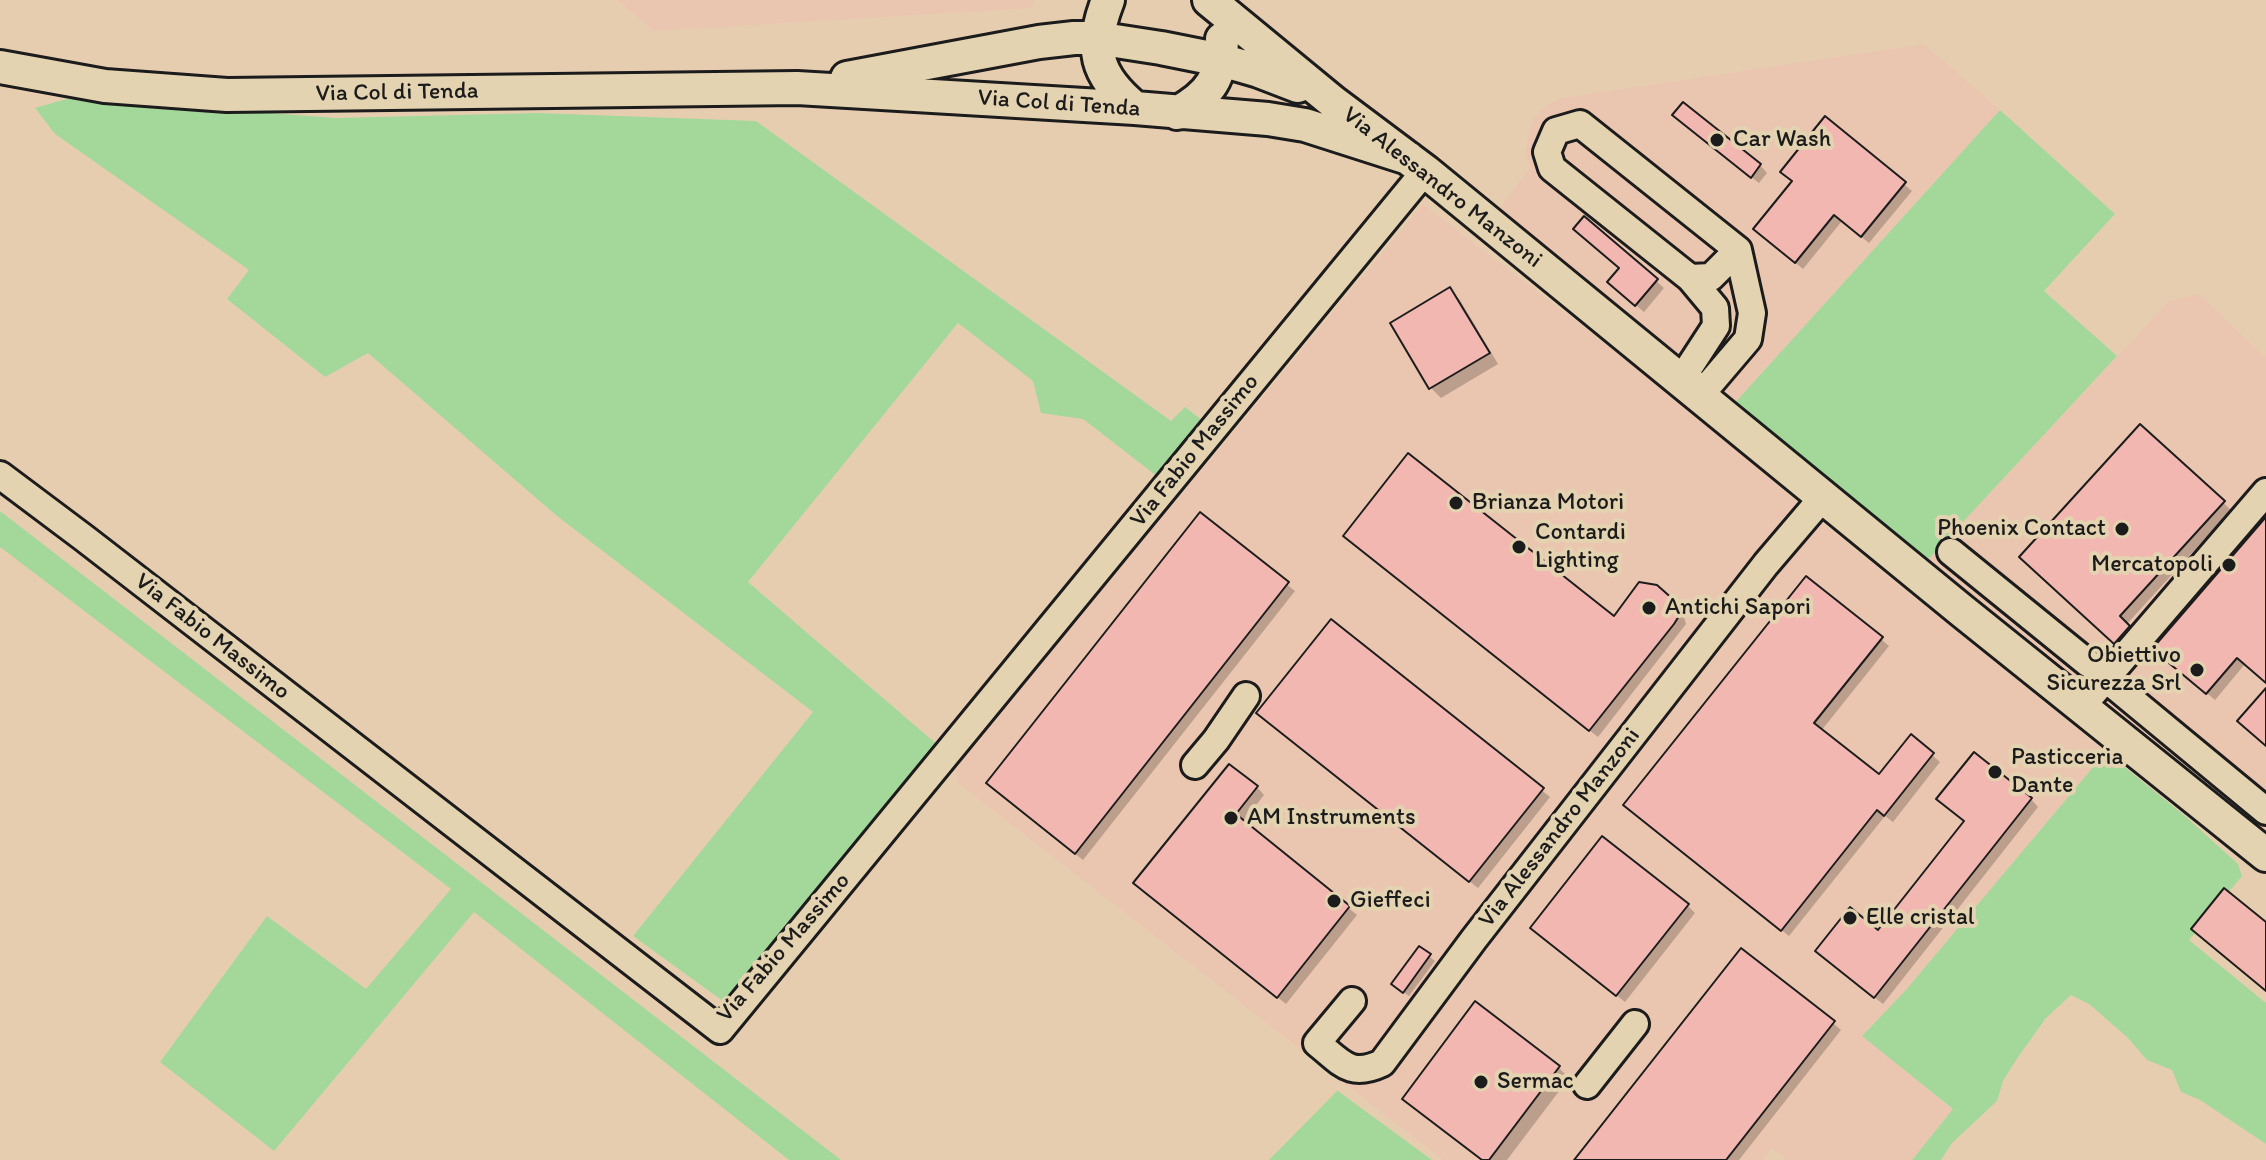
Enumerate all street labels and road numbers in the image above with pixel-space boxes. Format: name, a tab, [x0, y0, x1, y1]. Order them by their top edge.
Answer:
street label: Via Col di Tenda	[315, 77, 479, 109]
street label: Via Col di Tenda	[977, 84, 1141, 124]
street label: Via Alessandro Manzoni	[1336, 101, 1548, 275]
street label: Via Fabio Massimo	[1124, 369, 1266, 533]
street label: Via Fabio Massimo	[129, 567, 295, 707]
street label: Via Alessandro Manzoni	[1473, 722, 1647, 934]
street label: Via Fabio Massimo	[711, 867, 857, 1029]

